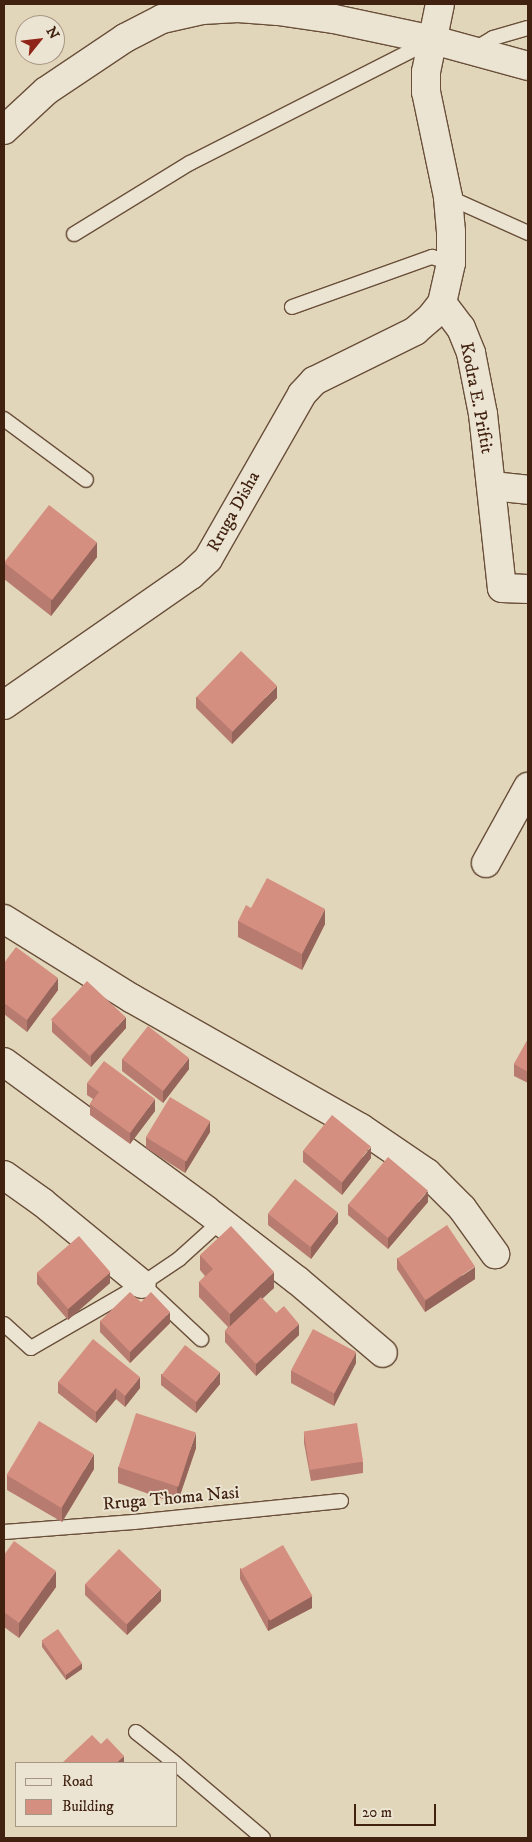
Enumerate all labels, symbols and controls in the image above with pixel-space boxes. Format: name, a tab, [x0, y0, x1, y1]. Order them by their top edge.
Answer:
north arrow	[15, 15, 65, 65]
text: N	[42, 24, 63, 43]
street label: Kodra E. Priftit	[455, 341, 497, 455]
street label: Rruga Disha	[203, 468, 265, 556]
street label: Rruga Thoma Nasi	[102, 1482, 240, 1516]
legend	[15, 1762, 178, 1827]
text: Road	[62, 1772, 93, 1791]
scale bar	[357, 1794, 440, 1826]
text: Building	[62, 1797, 114, 1816]
text: 20 m	[362, 1803, 392, 1822]

